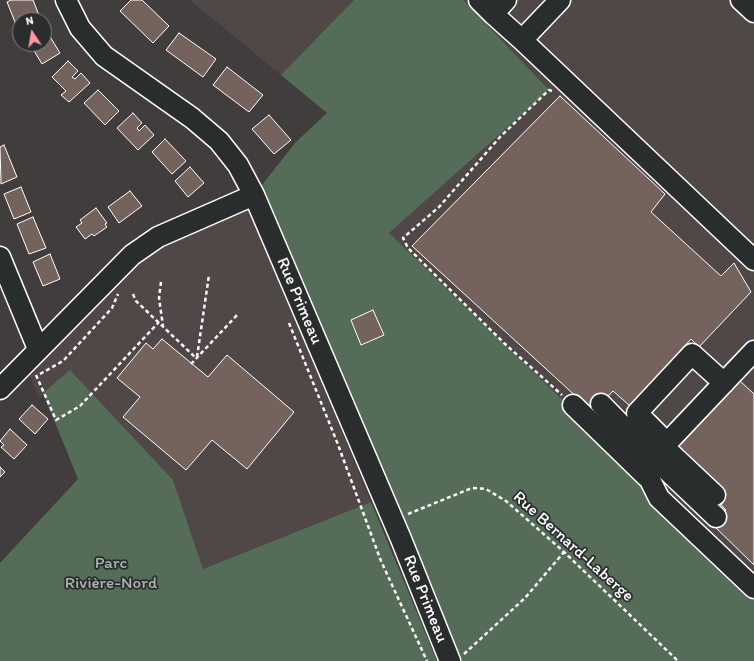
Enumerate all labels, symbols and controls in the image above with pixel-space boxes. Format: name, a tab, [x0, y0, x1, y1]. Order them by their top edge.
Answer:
north arrow	[12, 12, 52, 52]
text: N	[25, 14, 35, 28]
street label: Rue Primeau	[272, 255, 326, 347]
street label: Rue Bernard-Laberge	[508, 487, 638, 607]
street label: Rue Primeau	[398, 552, 452, 646]
park label: Parc Rivière-Nord	[65, 554, 157, 594]

